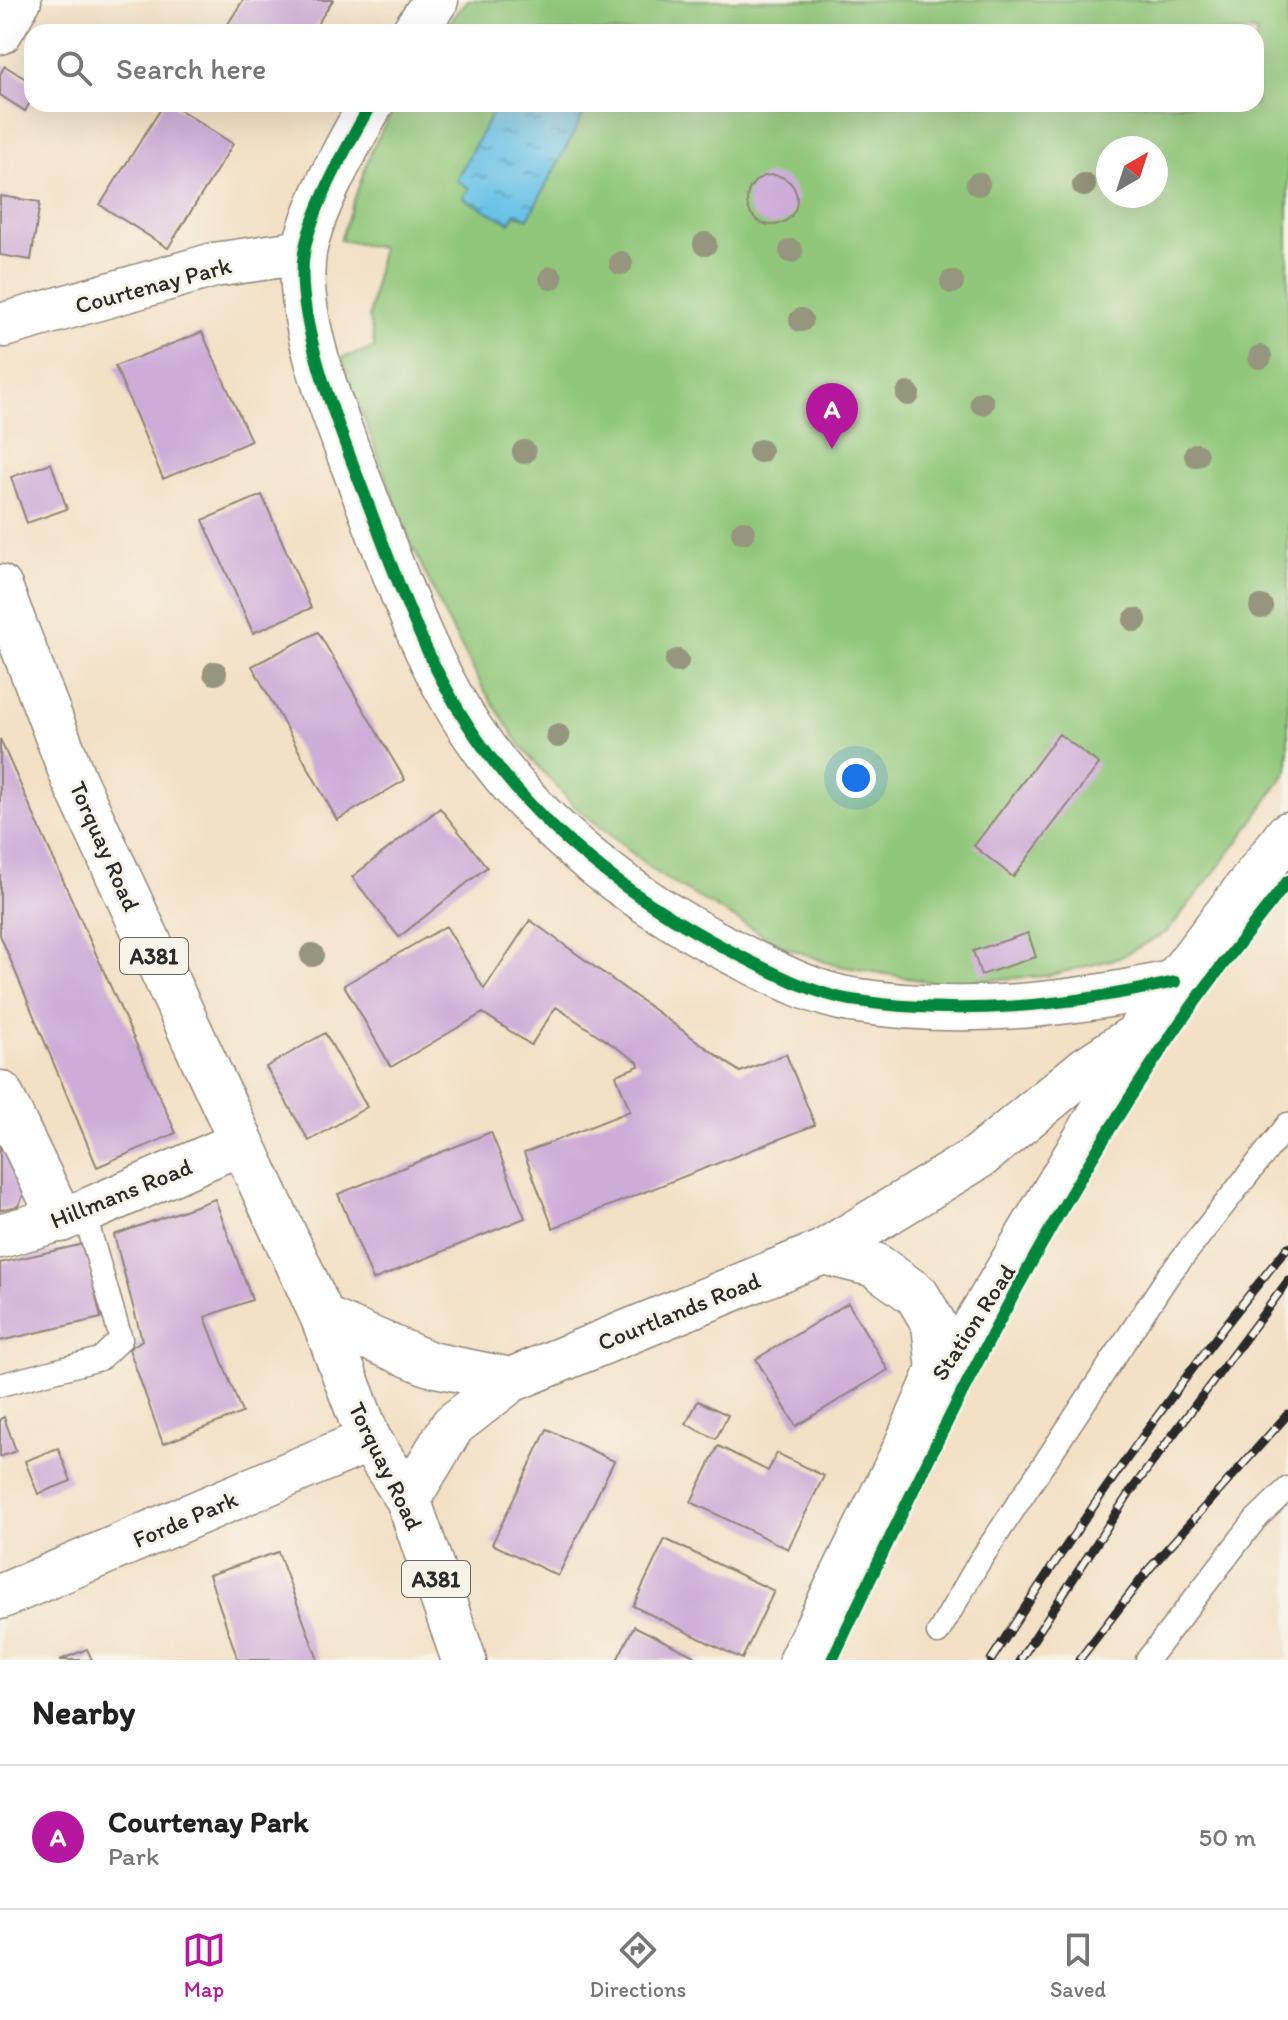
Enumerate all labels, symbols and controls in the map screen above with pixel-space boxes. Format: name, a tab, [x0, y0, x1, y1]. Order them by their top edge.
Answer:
search box	[24, 24, 1264, 112]
icon: search	[52, 46, 96, 90]
text: Search here	[116, 50, 266, 87]
north arrow	[1096, 136, 1168, 208]
street label: Courtenay Park	[72, 250, 235, 320]
pin: A	[806, 383, 858, 449]
your location	[836, 758, 876, 798]
street label: Torquay Road	[63, 777, 147, 915]
road number: A381	[120, 938, 188, 974]
street label: Hillmans Road	[46, 1151, 196, 1235]
street label: Station Road	[925, 1258, 1021, 1386]
street label: Courtlands Road	[593, 1265, 765, 1357]
street label: Torquay Road	[342, 1397, 430, 1535]
street label: Forde Park	[128, 1484, 242, 1554]
road number: A381	[402, 1561, 470, 1597]
text: Nearby	[32, 1692, 135, 1733]
text: Courtenay Park	[108, 1803, 309, 1840]
text: A	[50, 1821, 66, 1853]
text: 50 m	[1199, 1821, 1256, 1853]
text: Park	[108, 1840, 159, 1872]
tab: Map	[182, 1928, 226, 2003]
tab: Directions	[590, 1928, 686, 2003]
tab: Saved	[1050, 1928, 1106, 2003]

